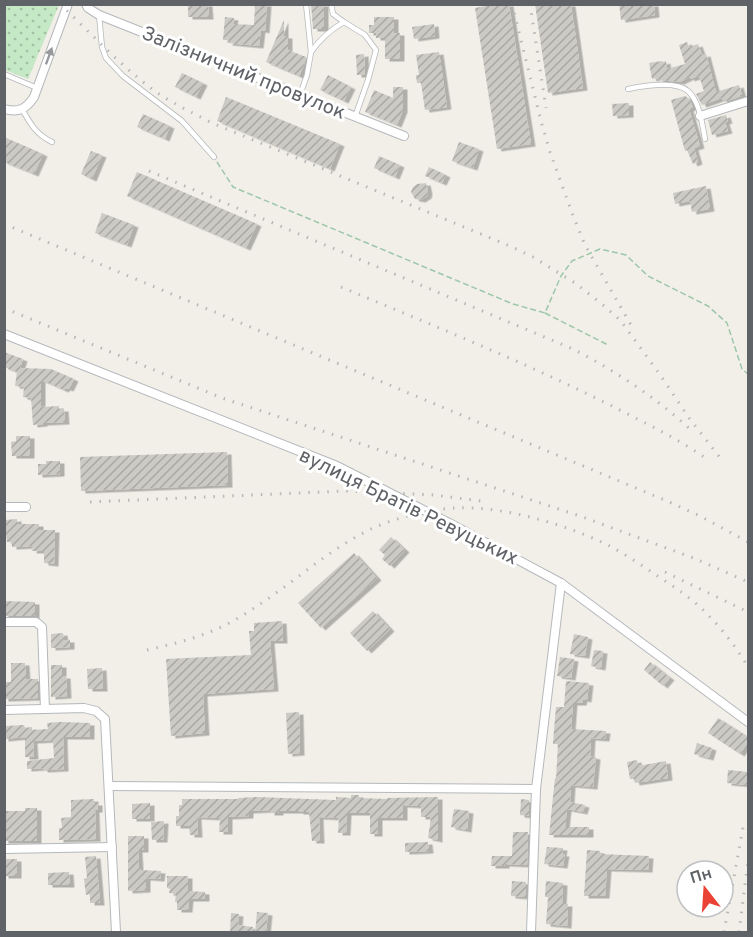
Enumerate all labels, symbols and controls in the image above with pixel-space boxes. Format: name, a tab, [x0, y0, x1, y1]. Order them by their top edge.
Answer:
street label: Залізничний провулок	[137, 21, 349, 127]
one-way arrow	[45, 47, 55, 65]
street label: вулиця Братів Ревуцьких	[294, 443, 522, 572]
north arrow	[675, 859, 735, 919]
text: Пн	[688, 864, 714, 889]

